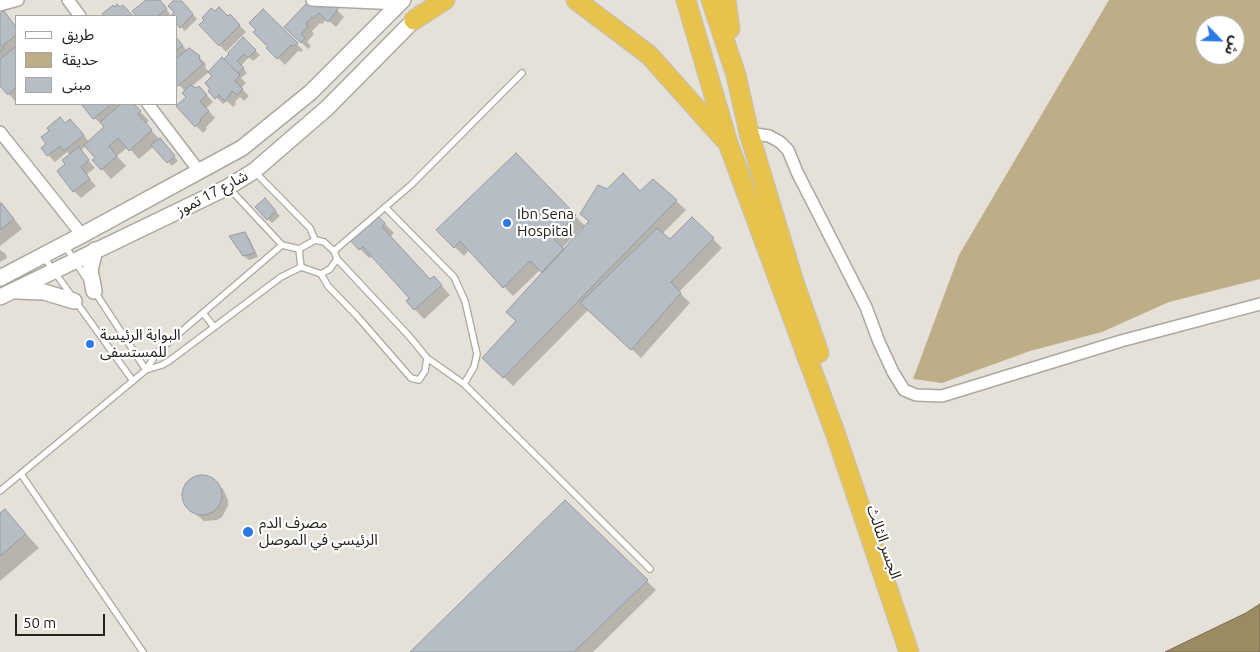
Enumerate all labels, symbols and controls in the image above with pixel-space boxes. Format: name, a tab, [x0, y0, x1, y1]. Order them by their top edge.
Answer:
legend	[15, 15, 178, 105]
north arrow	[1195, 15, 1245, 65]
text: طريق	[62, 26, 94, 43]
text: ش	[1222, 34, 1244, 58]
text: حديقة	[62, 51, 98, 68]
text: مبنى	[62, 76, 91, 93]
street label: شارع 17 تموز	[173, 167, 251, 219]
place label: Ibn Sena Hospital	[517, 205, 574, 240]
marker: Ibn Sena Hospital	[501, 217, 513, 229]
place label: البوابة الرئيسة للمستسفى	[100, 326, 181, 361]
marker: البوابة الرئيسة للمستسفى	[84, 338, 96, 350]
street label: الجسر الثالث	[863, 503, 905, 581]
place label: مصرف الدم الرئيسي في الموصل	[259, 514, 378, 549]
marker: مصرف الدم الرئيسي في الموصل	[241, 525, 255, 539]
scale bar	[18, 604, 108, 636]
text: 50 m	[23, 614, 56, 631]

